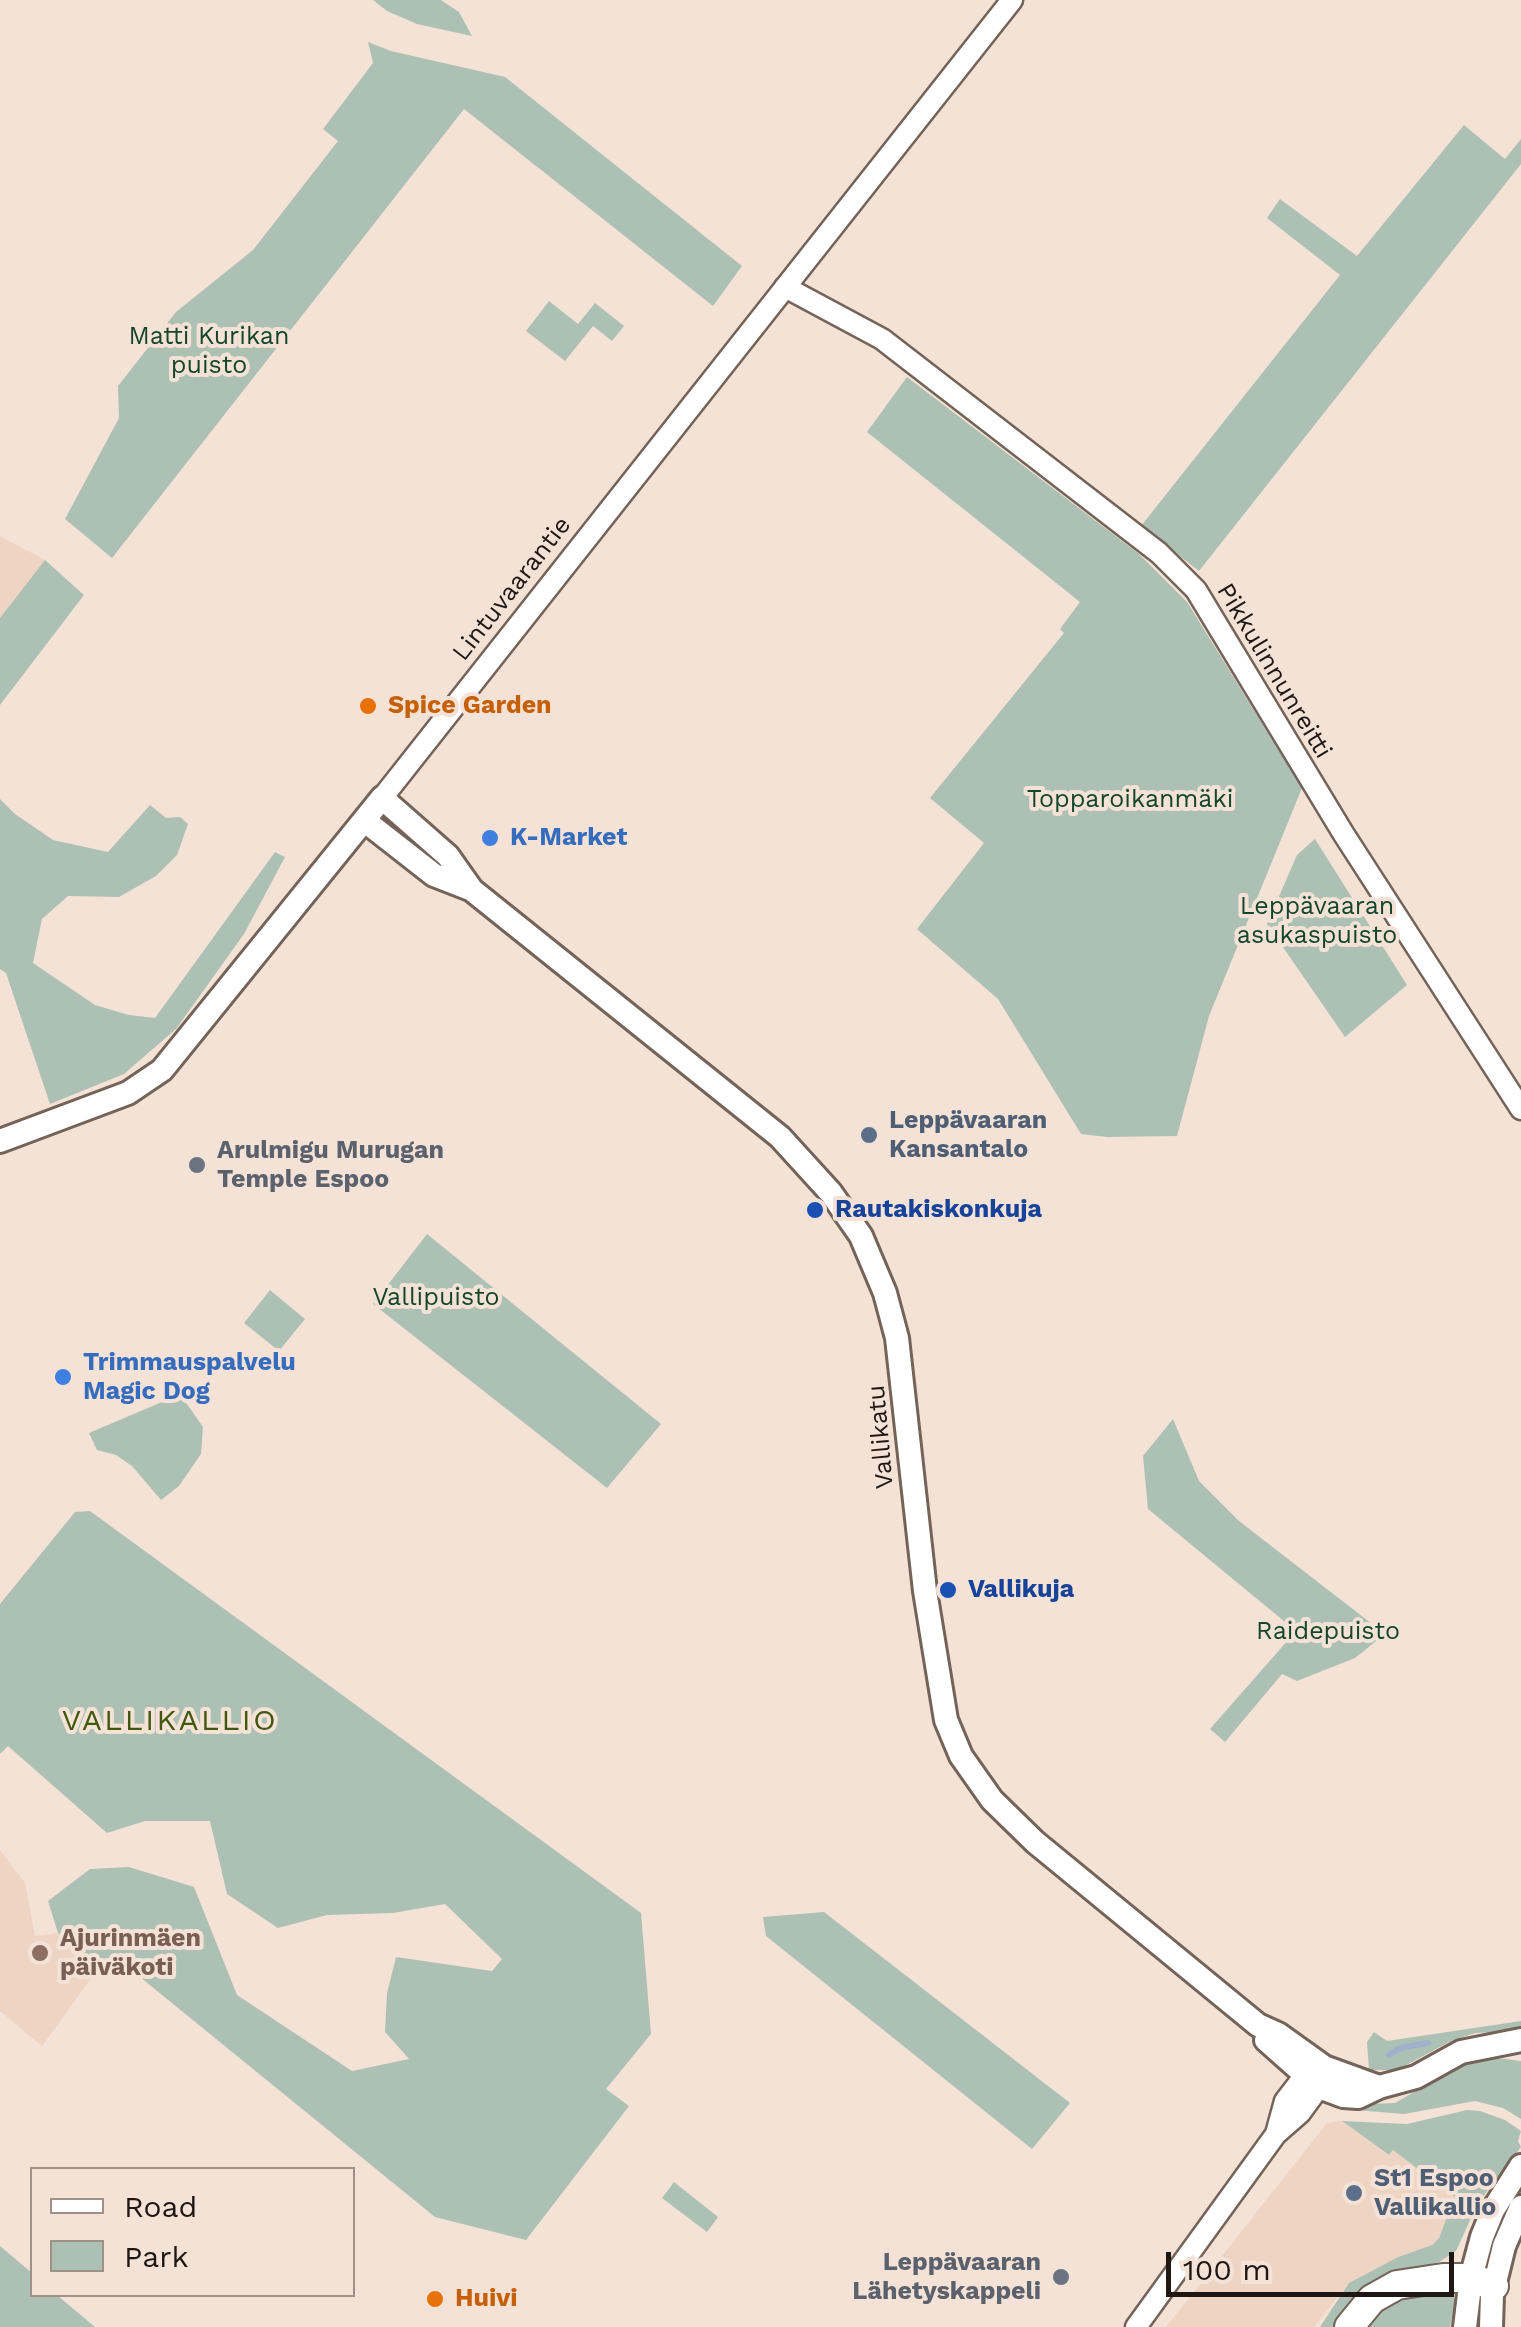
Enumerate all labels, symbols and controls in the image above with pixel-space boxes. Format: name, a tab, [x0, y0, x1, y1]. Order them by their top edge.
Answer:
park label: Matti Kurikan puisto	[129, 322, 289, 381]
street label: Lintuvaarantie	[446, 511, 578, 667]
street label: Pikkulinnunreitti	[1210, 578, 1338, 764]
place label: Spice Garden	[388, 691, 552, 721]
marker: Spice Garden	[357, 695, 379, 717]
park label: Topparoikanmäki	[1027, 785, 1233, 815]
place label: K-Market	[510, 823, 627, 853]
marker: K-Market	[479, 827, 501, 849]
park label: Leppävaaran asukaspuisto	[1237, 892, 1397, 951]
place label: Leppävaaran Kansantalo	[889, 1106, 1047, 1165]
marker: Leppävaaran Kansantalo	[858, 1124, 880, 1146]
place label: Arulmigu Murugan Temple Espoo	[217, 1136, 444, 1195]
marker: Arulmigu Murugan Temple Espoo	[186, 1154, 208, 1176]
place label: Rautakiskonkuja	[835, 1195, 1042, 1225]
marker: Rautakiskonkuja	[804, 1199, 826, 1221]
park label: Vallipuisto	[372, 1283, 500, 1313]
place label: Trimmauspalvelu Magic Dog	[83, 1348, 296, 1407]
marker: Trimmauspalvelu Magic Dog	[52, 1366, 74, 1388]
street label: Vallikatu	[862, 1384, 900, 1490]
place label: Vallikuja	[968, 1575, 1074, 1605]
marker: Vallikuja	[937, 1579, 959, 1601]
park label: Raidepuisto	[1256, 1617, 1400, 1647]
district label: VALLIKALLIO	[62, 1703, 278, 1739]
place label: Ajurinmäen päiväkoti	[60, 1924, 201, 1983]
marker: Ajurinmäen päiväkoti	[29, 1942, 51, 1964]
place label: St1 Espoo Vallikallio	[1374, 2164, 1496, 2223]
legend	[30, 2167, 355, 2297]
marker: St1 Espoo Vallikallio	[1343, 2182, 1365, 2204]
text: Road	[124, 2189, 197, 2224]
scale bar	[1171, 2232, 1458, 2294]
text: Park	[124, 2239, 189, 2274]
place label: Leppävaaran Lähetyskappeli	[852, 2248, 1041, 2307]
text: 100 m	[1183, 2252, 1271, 2287]
marker: Leppävaaran Lähetyskappeli	[1050, 2266, 1072, 2288]
place label: Huivi	[455, 2284, 518, 2314]
marker: Huivi	[424, 2288, 446, 2310]

